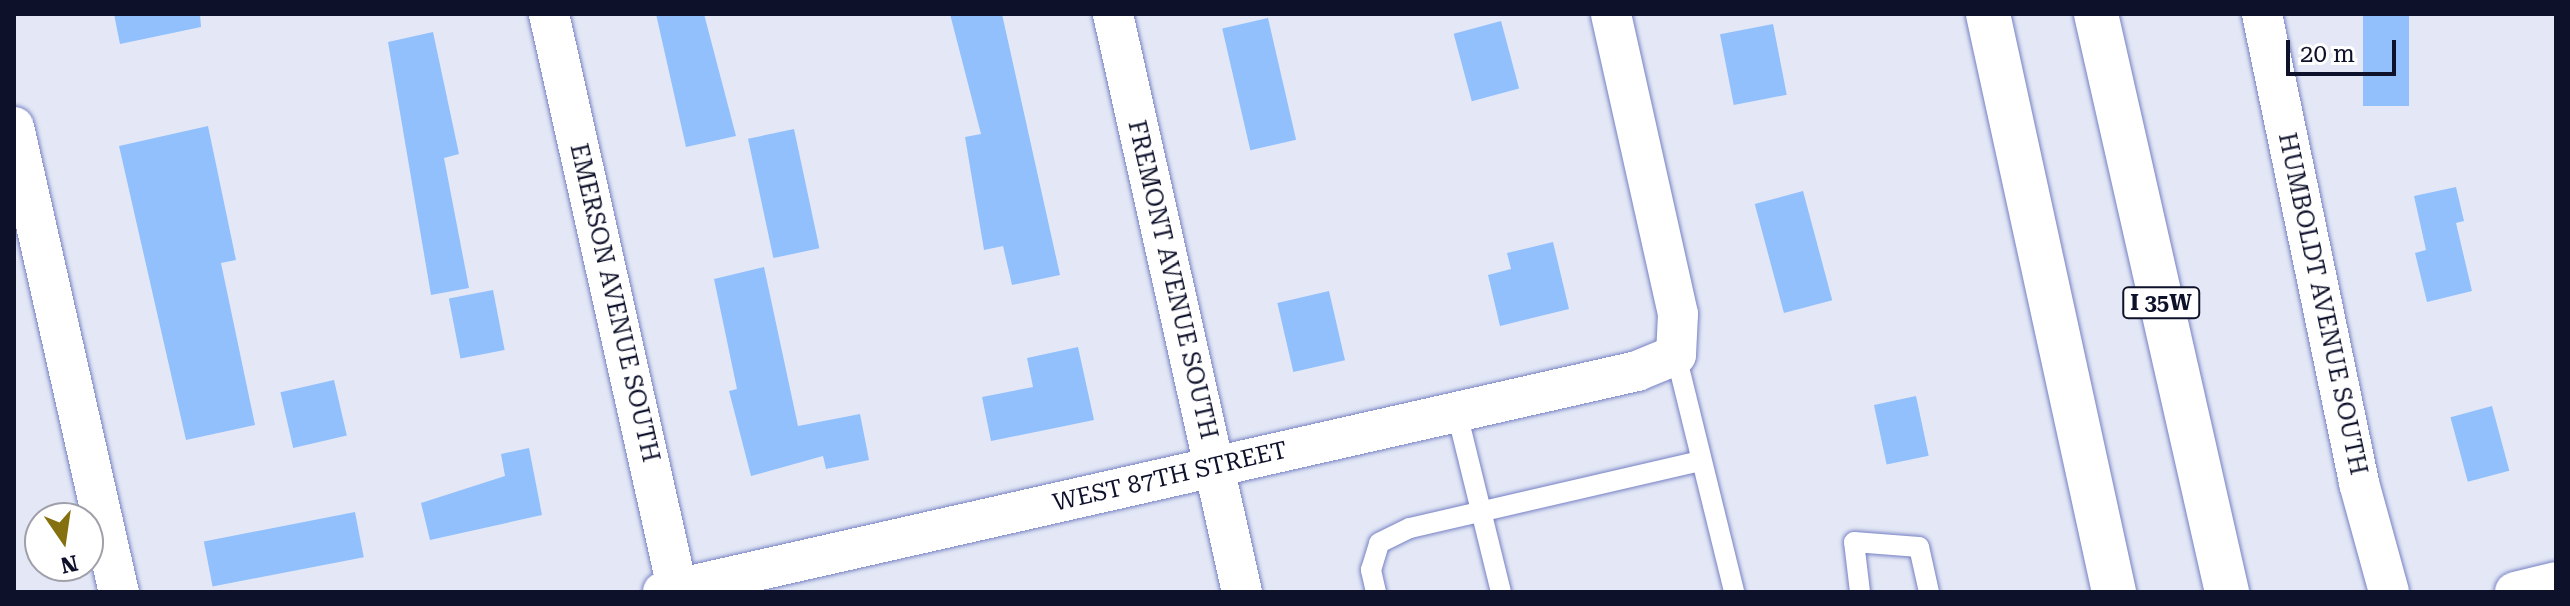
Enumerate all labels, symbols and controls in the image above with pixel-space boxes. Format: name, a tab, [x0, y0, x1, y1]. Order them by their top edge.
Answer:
scale bar	[2290, 24, 2400, 74]
text: 20 m	[2300, 40, 2355, 68]
street label: FREMONT AVENUE SOUTH	[1121, 118, 1223, 442]
street label: HUMBOLDT AVENUE SOUTH	[2272, 130, 2372, 478]
street label: EMERSON AVENUE SOUTH	[563, 141, 665, 465]
road number: I 35W	[2121, 285, 2201, 321]
street label: WEST 87TH STREET	[1050, 436, 1290, 518]
north arrow	[24, 502, 104, 582]
text: N	[58, 550, 80, 578]

